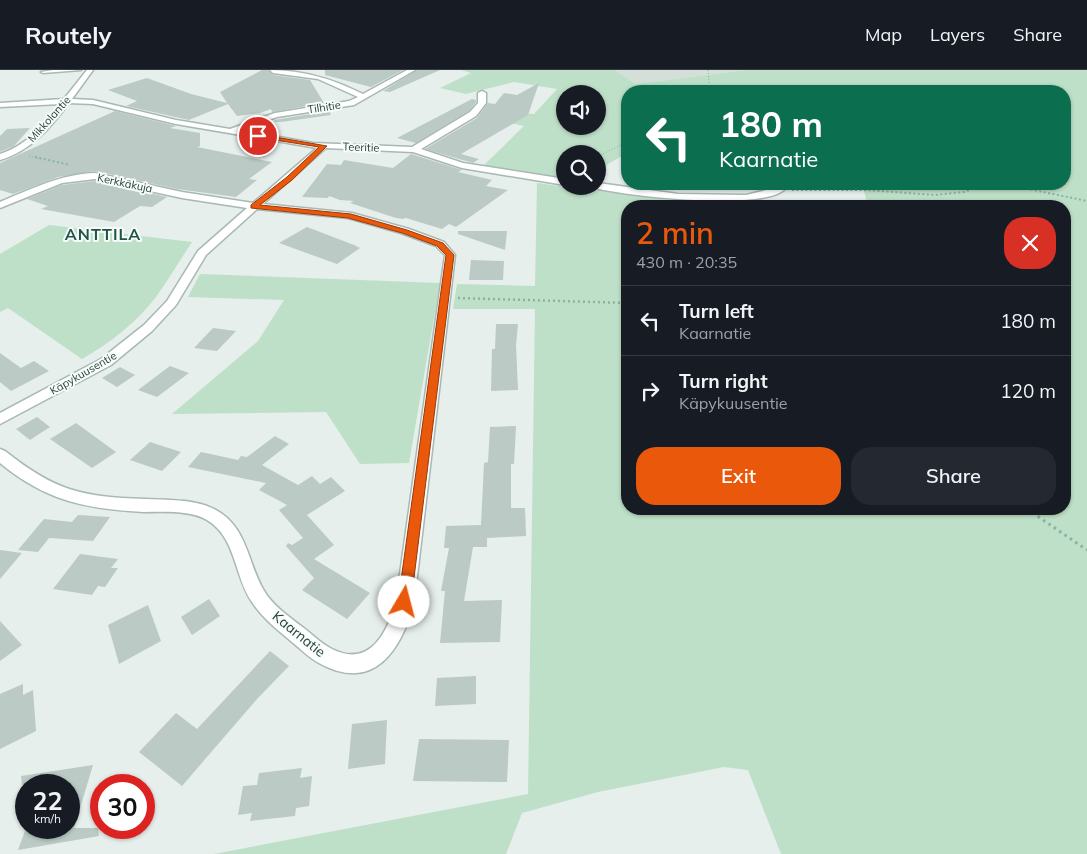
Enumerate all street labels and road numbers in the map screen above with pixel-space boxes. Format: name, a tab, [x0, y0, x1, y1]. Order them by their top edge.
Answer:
street label: Mikkolantie	[25, 93, 73, 145]
street label: Tilhitie	[306, 97, 342, 117]
street label: Teeritie	[342, 139, 380, 155]
street label: Kerkkäkuja	[96, 170, 154, 196]
street label: Käpykuusentie	[47, 348, 119, 398]
street label: Kaarnatie	[269, 607, 329, 661]

